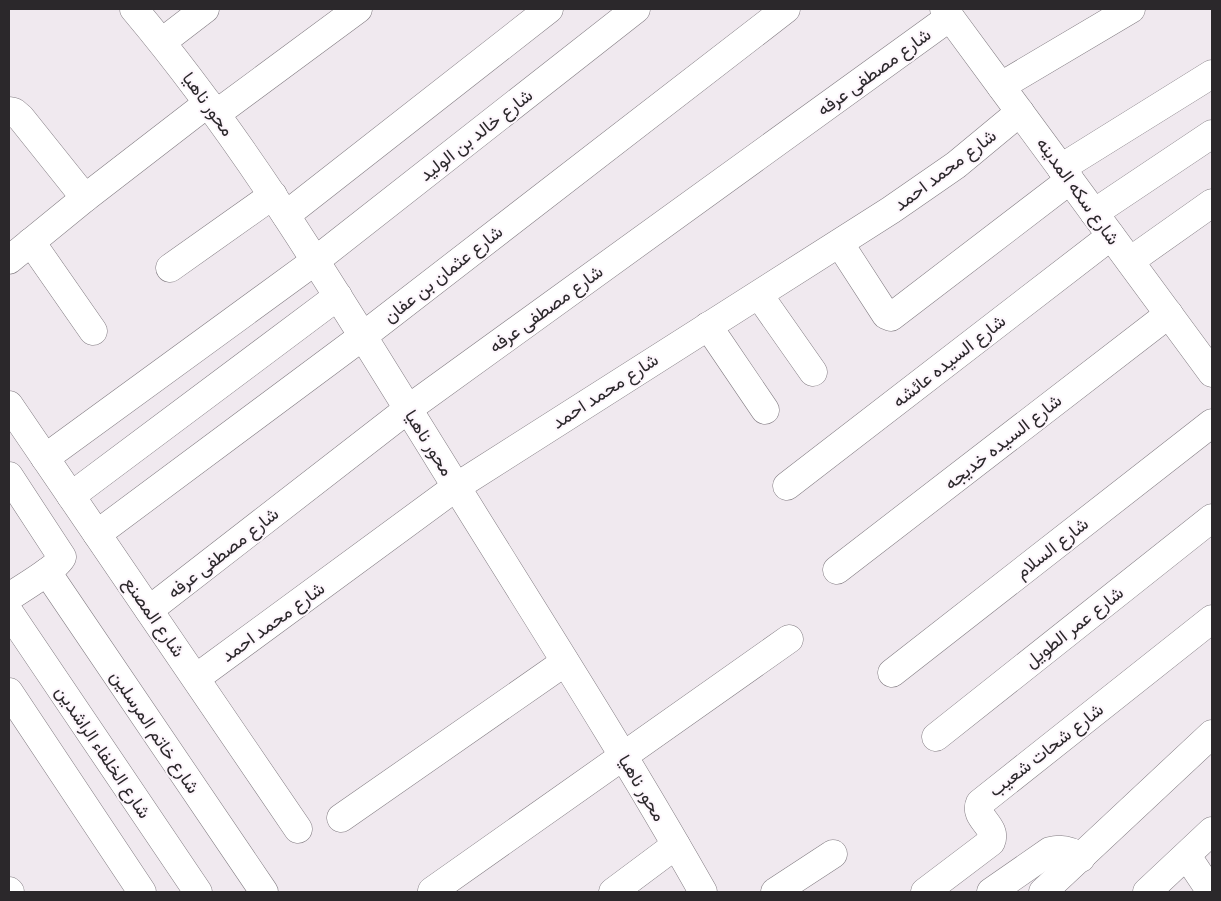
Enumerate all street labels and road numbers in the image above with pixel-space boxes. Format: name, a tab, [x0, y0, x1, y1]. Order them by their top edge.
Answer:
street label: شارع مصطفى عرفه	[813, 23, 936, 121]
street label: محور ناهيا	[177, 68, 239, 140]
street label: شارع خالد بن الوليد	[415, 84, 538, 187]
street label: شارع محمد احمد	[889, 124, 1001, 216]
street label: شارع سكه المدينه	[1031, 133, 1124, 250]
street label: شارع عثمان بن عفان	[379, 221, 508, 328]
street label: شارع مصطفى عرفه	[485, 260, 608, 358]
street label: شارع السيده عائشه	[888, 310, 1011, 413]
street label: شارع محمد احمد	[548, 348, 663, 434]
street label: شارع السيده خديجه	[940, 389, 1067, 495]
street label: محور ناهيا	[400, 406, 458, 480]
street label: شارع مصطفى عرفه	[163, 503, 284, 604]
street label: شارع السلام	[1011, 513, 1093, 584]
street label: شارع المصنع	[118, 573, 190, 662]
street label: شارع محمد احمد	[217, 577, 330, 668]
street label: شارع عمر الطويل	[1020, 582, 1128, 673]
street label: شارع خاتم المرسلين	[105, 666, 204, 798]
street label: شارع الخلفاء الراشدين	[50, 682, 156, 823]
street label: شارع شحات شعيب	[984, 698, 1108, 802]
street label: محور ناهيا	[614, 751, 670, 825]

